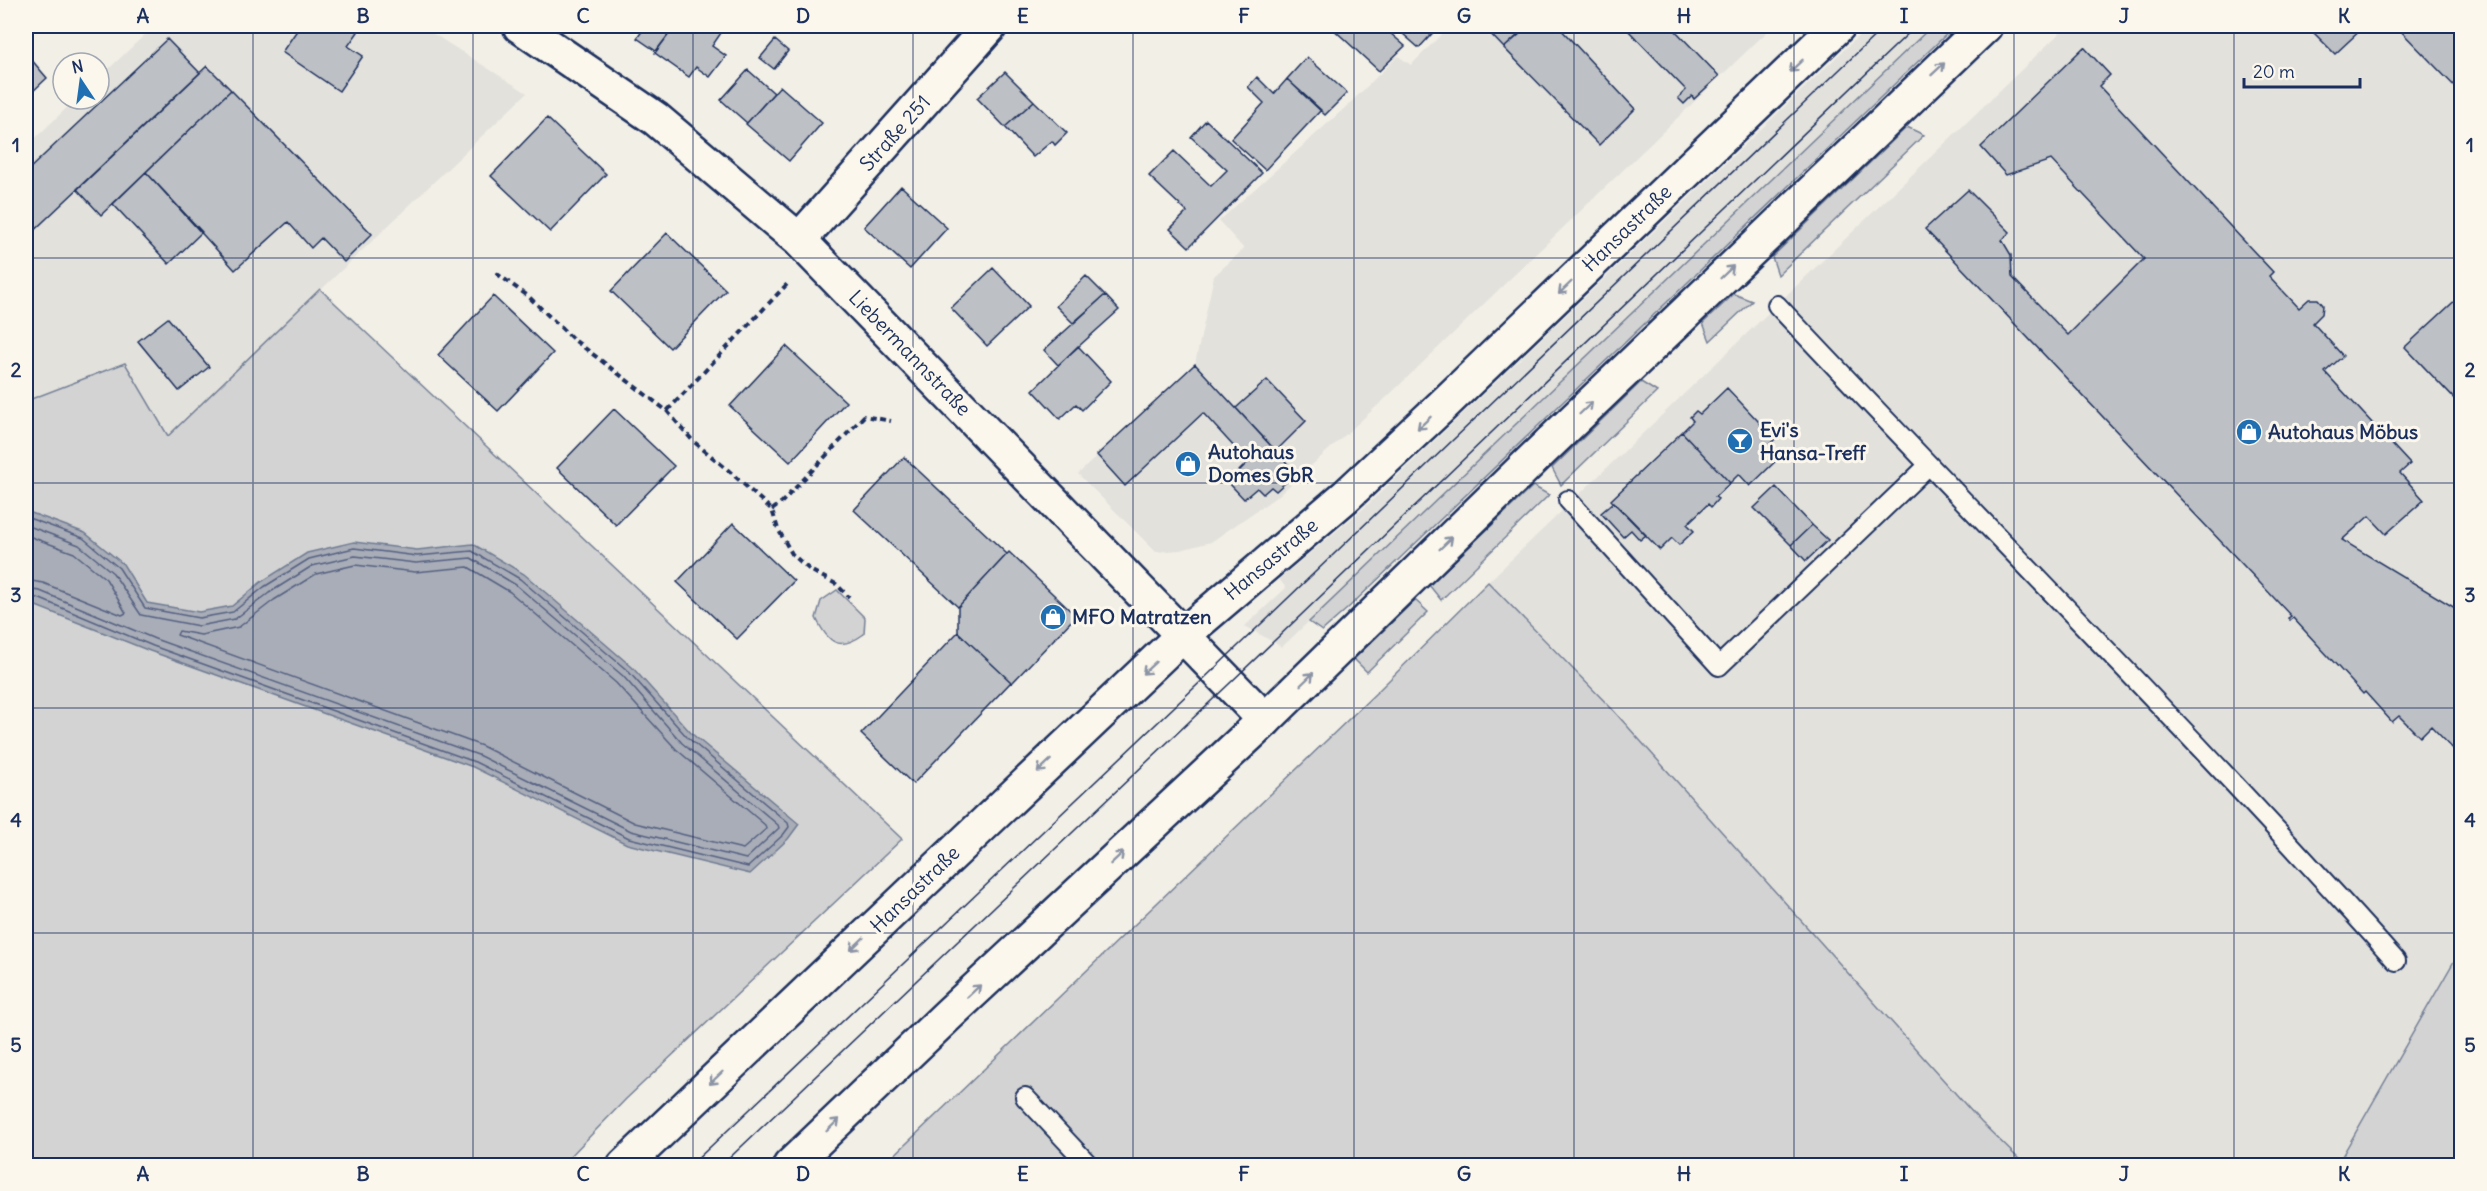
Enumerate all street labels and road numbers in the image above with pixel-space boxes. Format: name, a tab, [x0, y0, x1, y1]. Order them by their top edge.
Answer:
street label: Straße 251	[854, 89, 935, 176]
street label: Hansastraße	[1577, 179, 1677, 276]
street label: Liebermannstraße	[844, 285, 977, 421]
street label: Hansastraße	[1219, 512, 1323, 605]
street label: Hansastraße	[865, 840, 965, 937]

